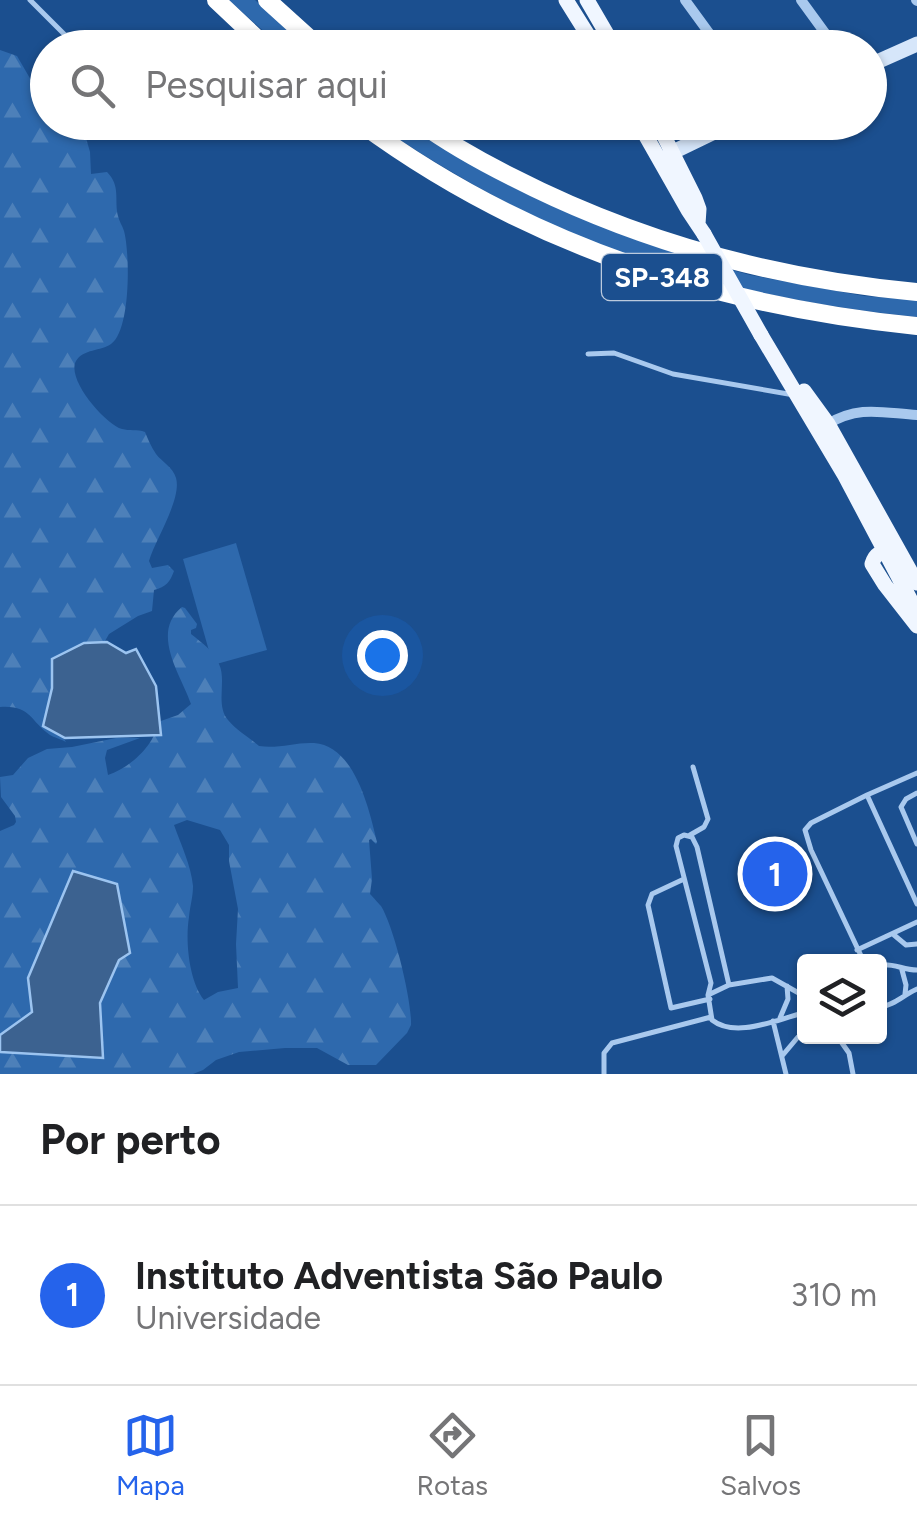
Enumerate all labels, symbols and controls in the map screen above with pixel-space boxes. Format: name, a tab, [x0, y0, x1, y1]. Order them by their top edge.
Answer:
search box	[30, 30, 887, 140]
icon: search	[65, 58, 120, 113]
text: Pesquisar aqui	[145, 62, 388, 108]
road number: SP-348	[602, 254, 722, 300]
your location	[357, 630, 408, 681]
pin: 1	[742, 836, 808, 912]
map controls	[797, 954, 887, 1044]
button: layers	[797, 954, 887, 1044]
text: Por perto	[40, 1114, 221, 1165]
text: Instituto Adventista São Paulo	[135, 1253, 663, 1299]
text: 1	[66, 1276, 79, 1314]
text: 310 m	[791, 1276, 877, 1314]
text: Universidade	[135, 1299, 321, 1337]
tab: Mapa	[116, 1408, 185, 1502]
tab: Rotas	[416, 1408, 488, 1502]
tab: Salvos	[720, 1408, 801, 1502]

